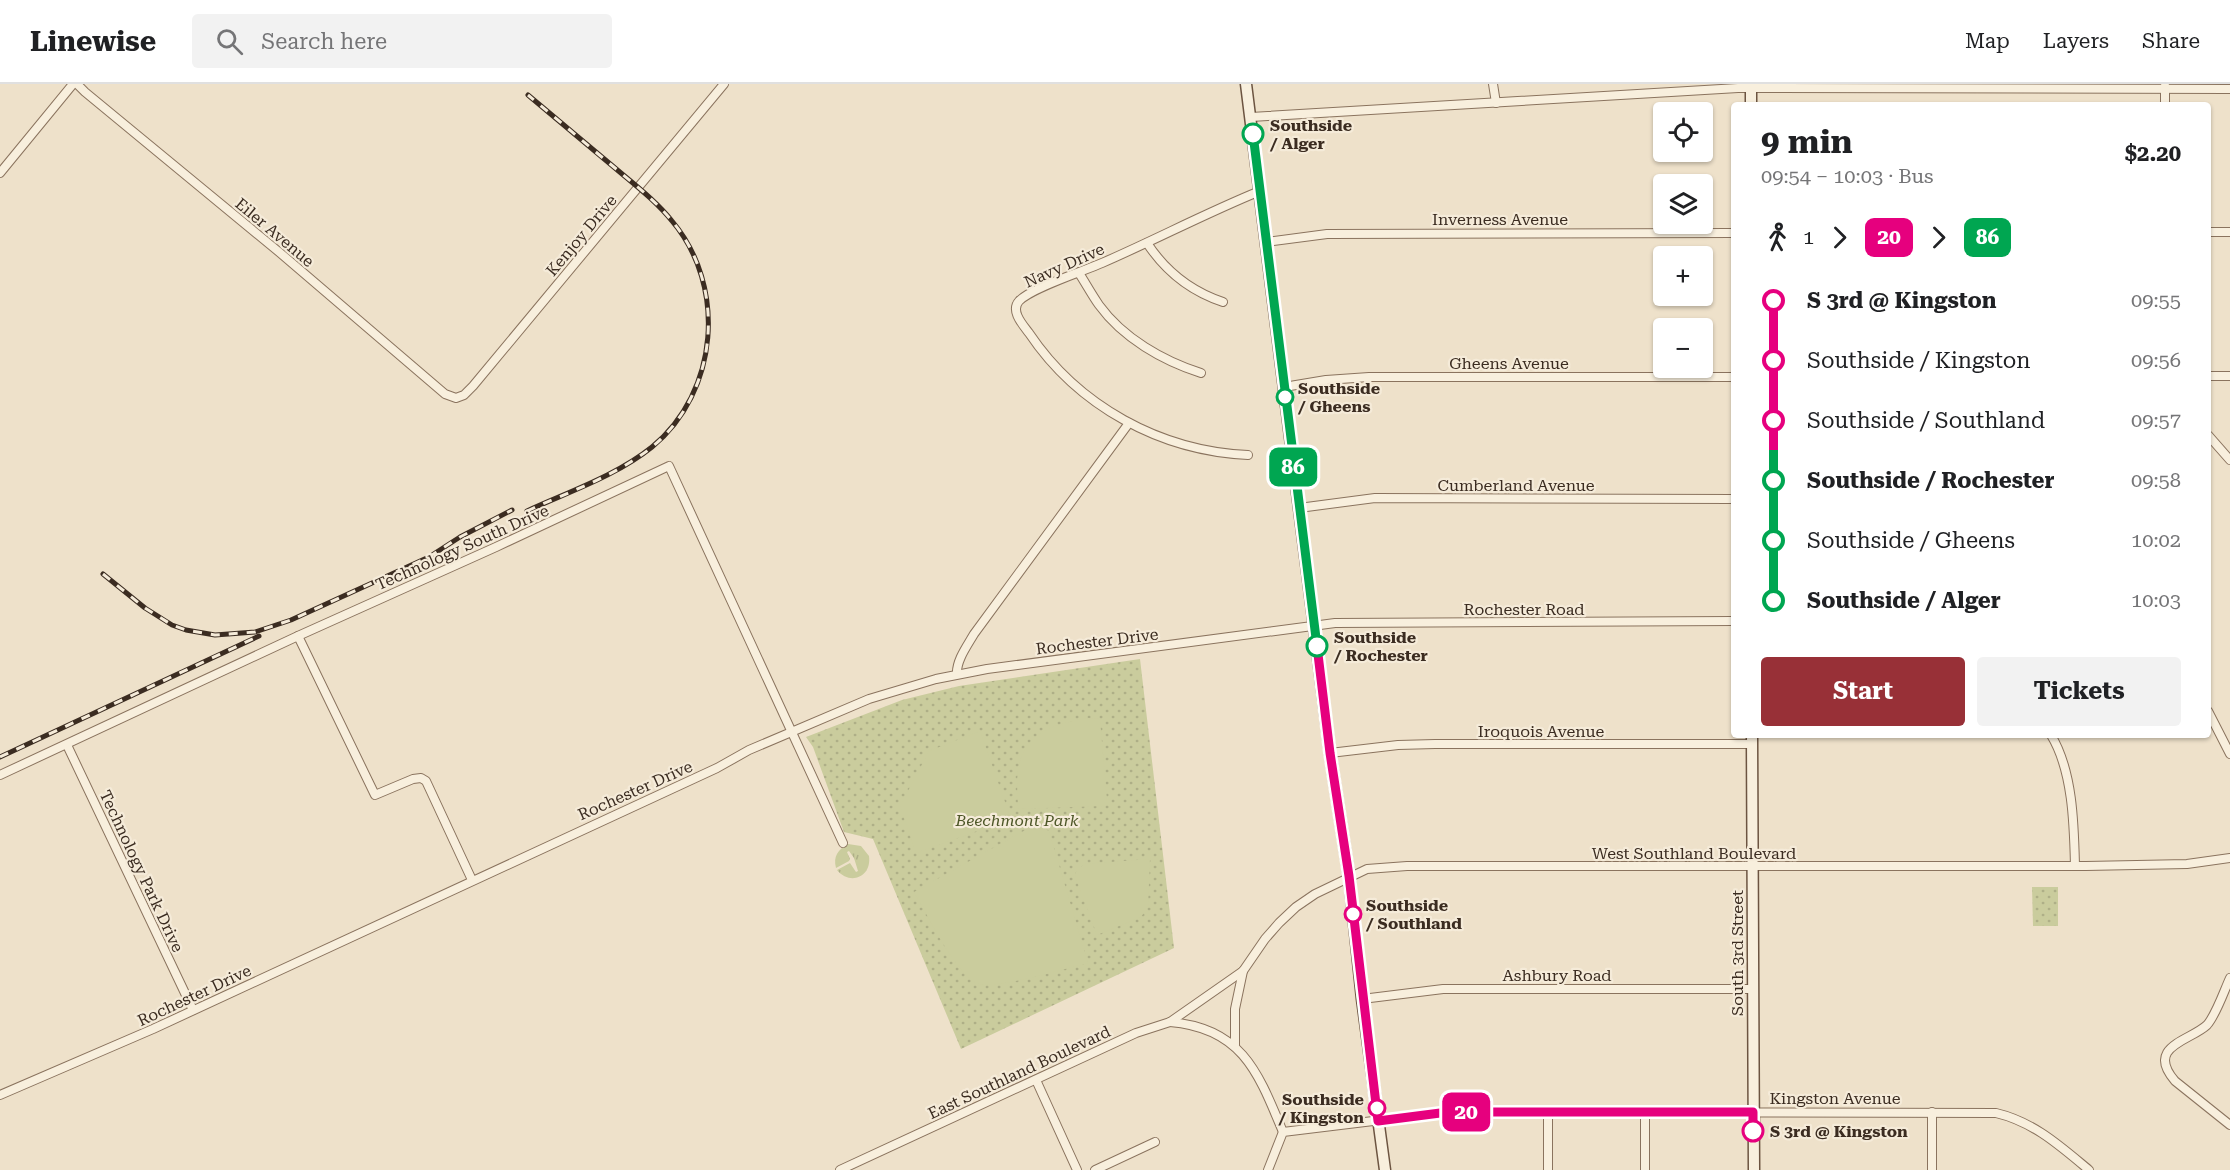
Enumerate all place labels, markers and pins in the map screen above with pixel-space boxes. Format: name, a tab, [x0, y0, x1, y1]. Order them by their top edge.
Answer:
place label: Southside / Alger	[1269, 116, 1352, 153]
marker: Southside / Alger	[1242, 123, 1264, 145]
place label: Southside / Gheens	[1297, 379, 1380, 416]
marker: Southside / Gheens	[1276, 388, 1294, 406]
place label: Southside / Rochester	[1333, 628, 1428, 665]
marker: Southside / Rochester	[1306, 635, 1328, 657]
place label: Southside / Southland	[1365, 896, 1462, 933]
marker: Southside / Southland	[1344, 905, 1362, 923]
place label: Southside / Kingston	[1277, 1090, 1364, 1127]
marker: Southside / Kingston	[1368, 1099, 1386, 1117]
marker: S 3rd @ Kingston	[1742, 1120, 1764, 1142]
place label: S 3rd @ Kingston	[1770, 1122, 1908, 1141]

